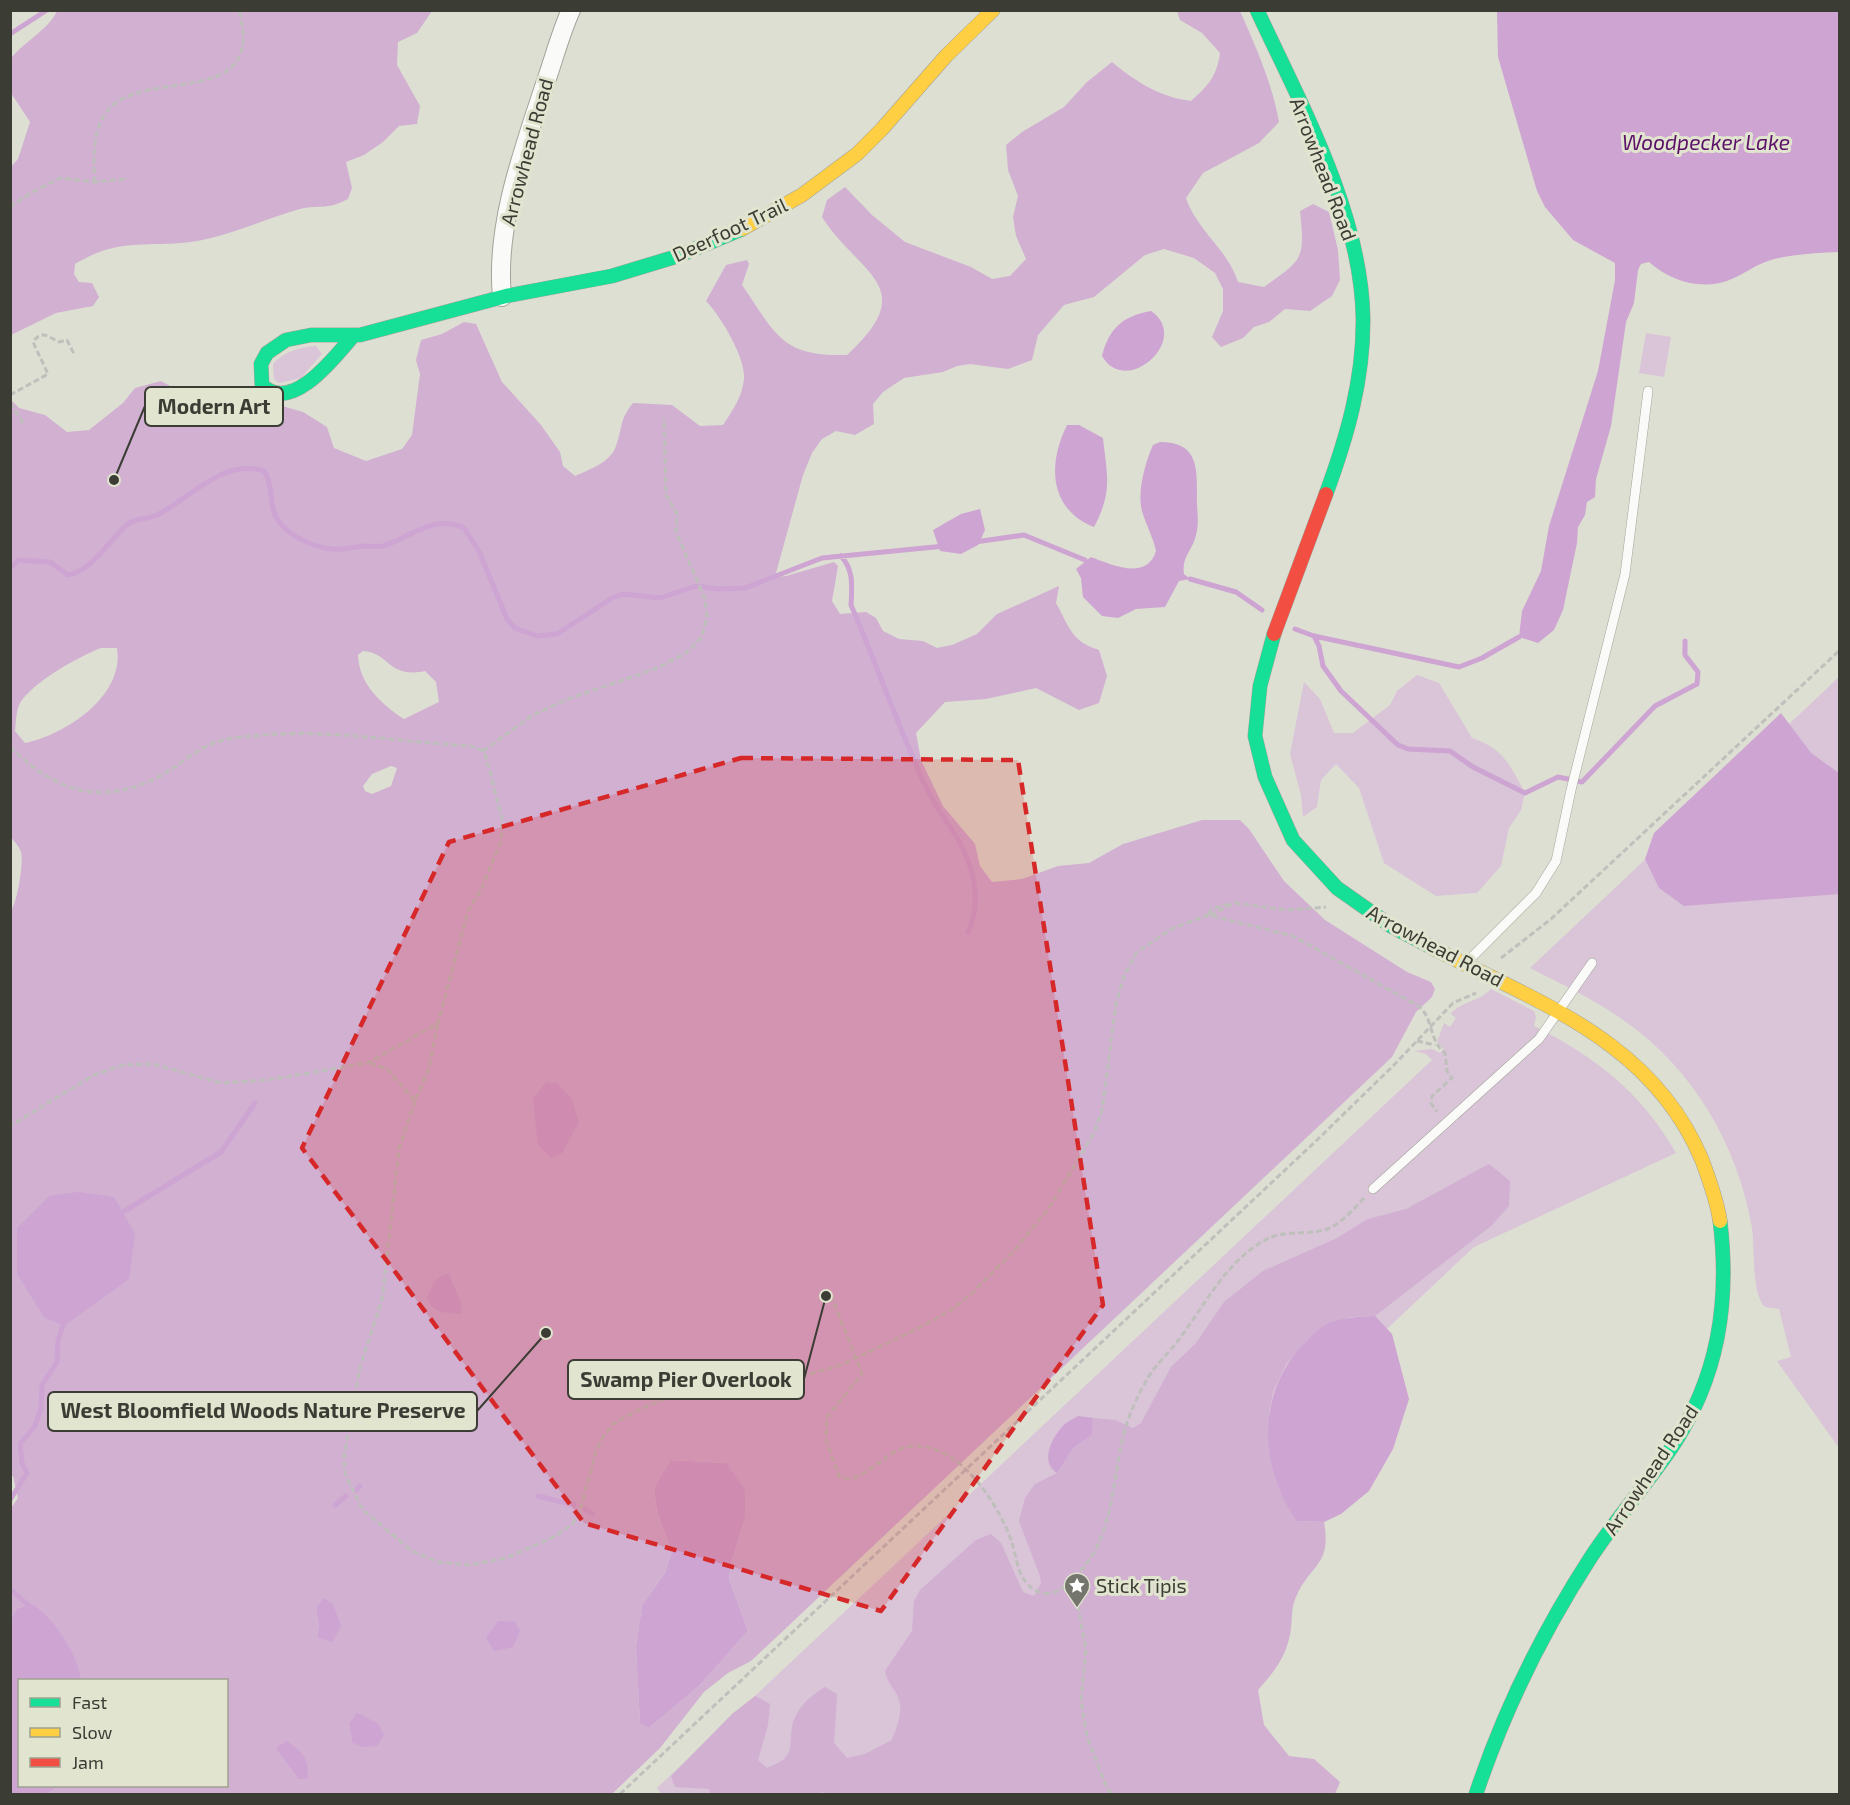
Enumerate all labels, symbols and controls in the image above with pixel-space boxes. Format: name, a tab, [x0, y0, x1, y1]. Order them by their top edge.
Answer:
street label: Arrowhead Road	[495, 76, 557, 228]
street label: Arrowhead Road	[1286, 94, 1362, 244]
water label: Woodpecker Lake	[1622, 129, 1790, 154]
street label: Deerfoot Trail	[668, 192, 791, 266]
callout: Modern Art	[145, 387, 283, 426]
text: Modern Art	[158, 393, 271, 418]
street label: Arrowhead Road	[1363, 899, 1508, 991]
callout: Swamp Pier Overlook	[568, 1360, 804, 1399]
text: Swamp Pier Overlook	[580, 1366, 792, 1391]
callout: West Bloomfield Woods Nature Preserve	[48, 1392, 477, 1431]
text: West Bloomfield Woods Nature Preserve	[60, 1397, 466, 1422]
street label: Arrowhead Road	[1598, 1400, 1702, 1539]
place icon: Stick Tipis	[1062, 1571, 1092, 1609]
place label: Stick Tipis	[1096, 1573, 1187, 1597]
legend	[18, 1679, 228, 1787]
text: Fast	[72, 1691, 107, 1713]
text: Slow	[72, 1721, 113, 1743]
text: Jam	[72, 1751, 104, 1773]

